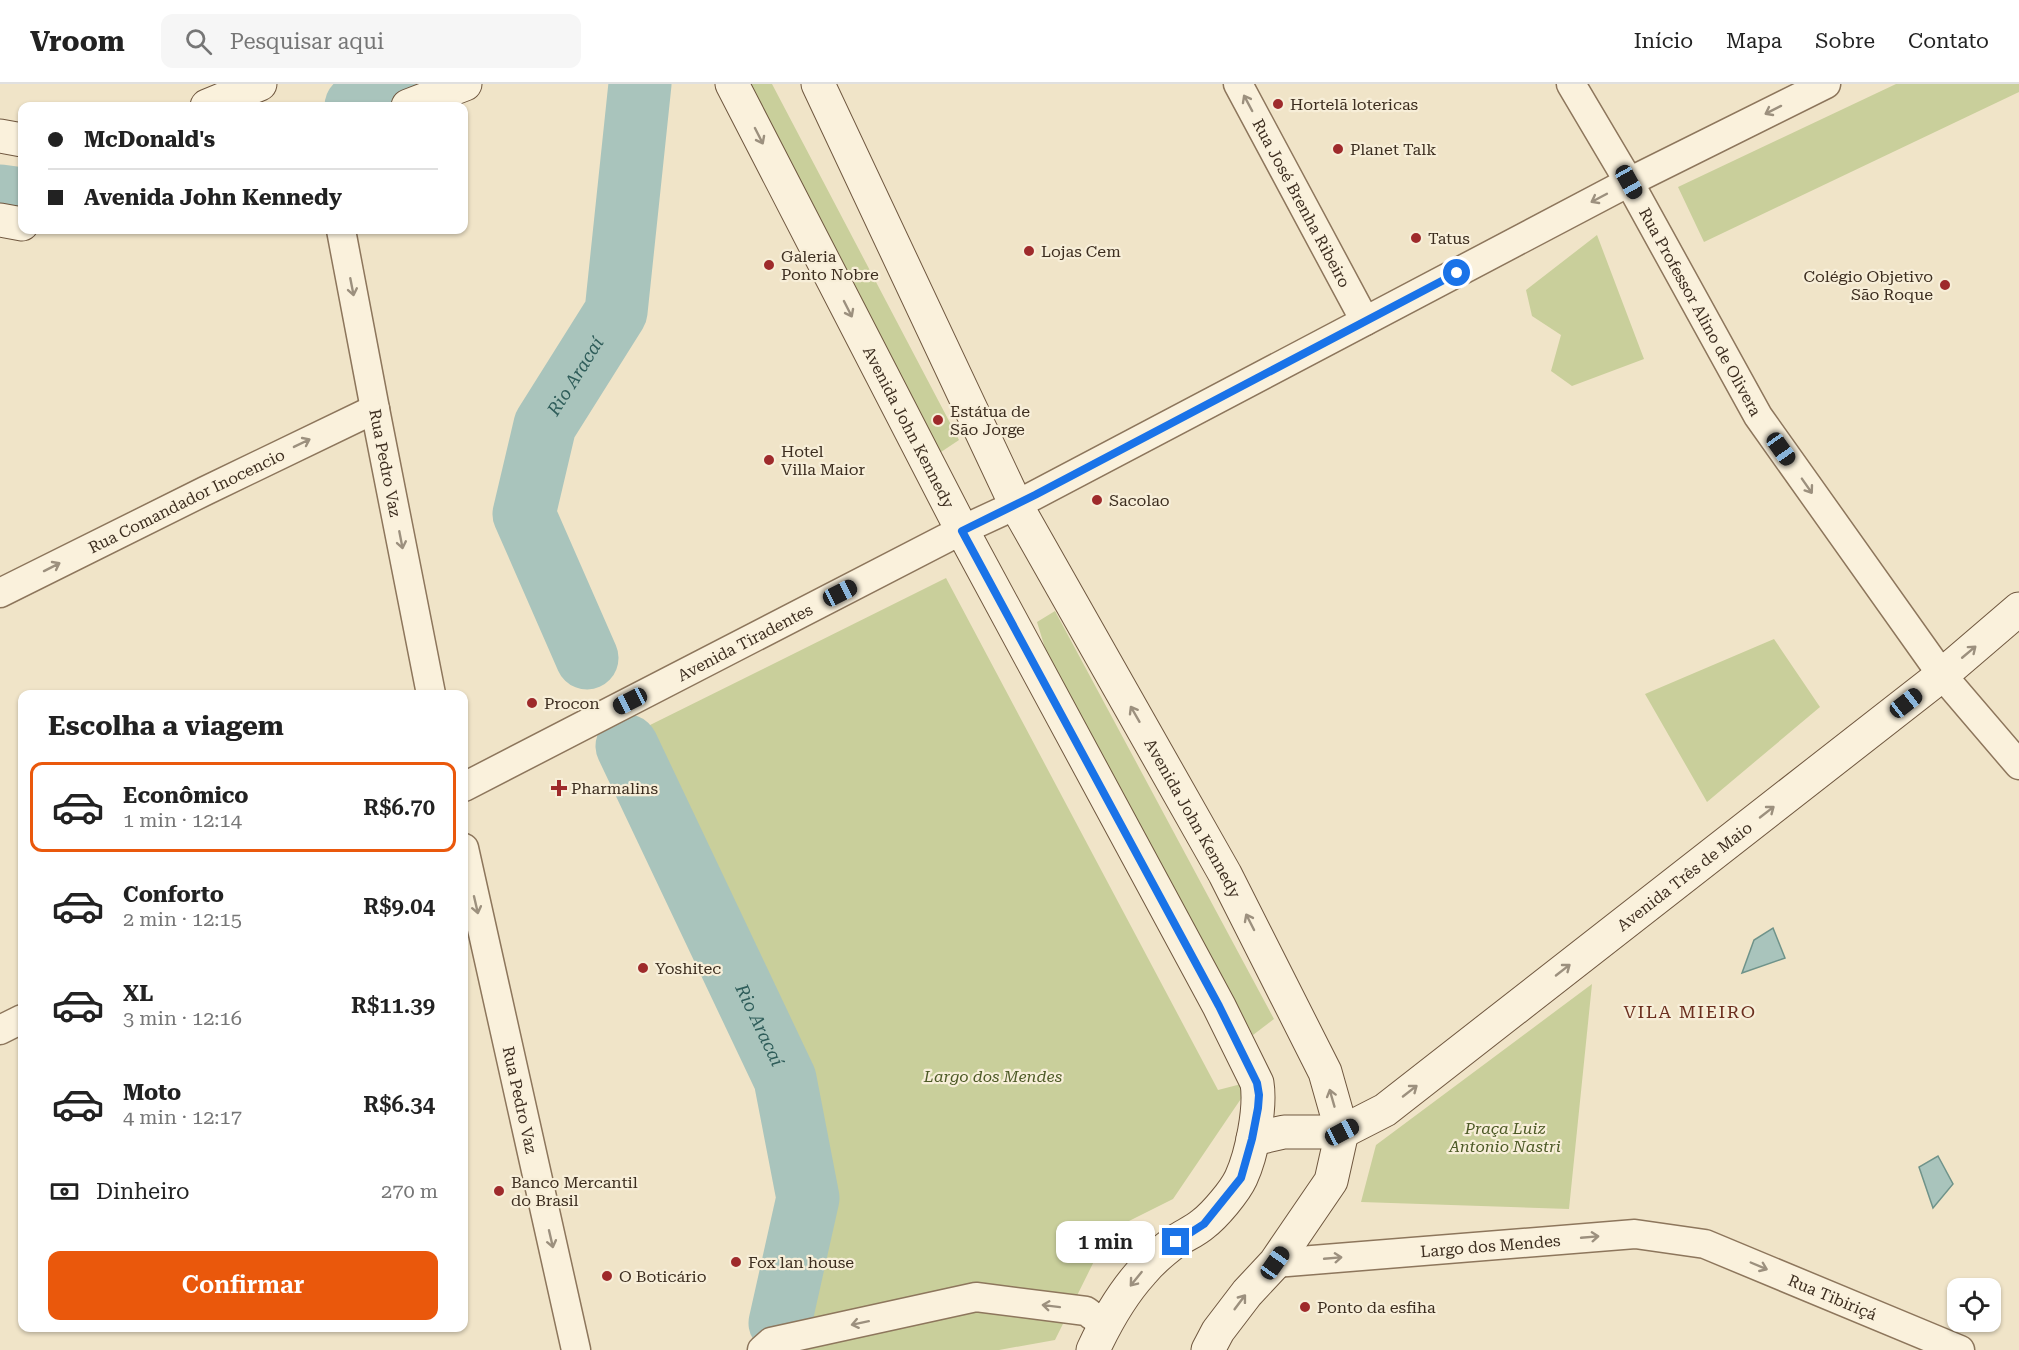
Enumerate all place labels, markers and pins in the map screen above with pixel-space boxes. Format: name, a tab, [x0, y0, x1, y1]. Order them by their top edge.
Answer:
place label: Hortelã lotericas	[1290, 95, 1419, 114]
marker: Hortelã lotericas	[1271, 97, 1285, 111]
place label: Planet Talk	[1350, 140, 1436, 159]
marker: Planet Talk	[1331, 142, 1345, 156]
place label: Tatus	[1428, 229, 1470, 248]
marker: Tatus	[1409, 231, 1423, 245]
place label: Lojas Cem	[1041, 242, 1121, 261]
marker: Lojas Cem	[1022, 244, 1036, 258]
place label: Galeria Ponto Nobre	[781, 247, 879, 284]
marker: Galeria Ponto Nobre	[762, 258, 776, 272]
place label: Colégio Objetivo São Roque	[1803, 267, 1933, 304]
marker: Colégio Objetivo São Roque	[1938, 278, 1952, 292]
place label: Estátua de São Jorge	[950, 402, 1030, 439]
marker: Estátua de São Jorge	[931, 413, 945, 427]
place label: Hotel Villa Maior	[781, 442, 866, 479]
marker: Hotel Villa Maior	[762, 453, 776, 467]
place label: Sacolao	[1109, 491, 1170, 510]
marker: Sacolao	[1090, 493, 1104, 507]
place label: Procon	[544, 694, 600, 713]
marker: Procon	[525, 696, 539, 710]
place label: Pharmalins	[571, 779, 658, 798]
marker: Pharmalins	[552, 781, 566, 795]
place label: Yoshitec	[655, 959, 721, 978]
marker: Yoshitec	[636, 961, 650, 975]
place label: Banco Mercantil do Brasil	[511, 1173, 638, 1210]
marker: Banco Mercantil do Brasil	[492, 1184, 506, 1198]
place label: Fox lan house	[748, 1253, 854, 1272]
marker: Fox lan house	[729, 1255, 743, 1269]
place label: O Boticário	[619, 1267, 707, 1286]
marker: O Boticário	[600, 1269, 614, 1283]
place label: Ponto da esfiha	[1317, 1298, 1436, 1317]
marker: Ponto da esfiha	[1298, 1300, 1312, 1314]

